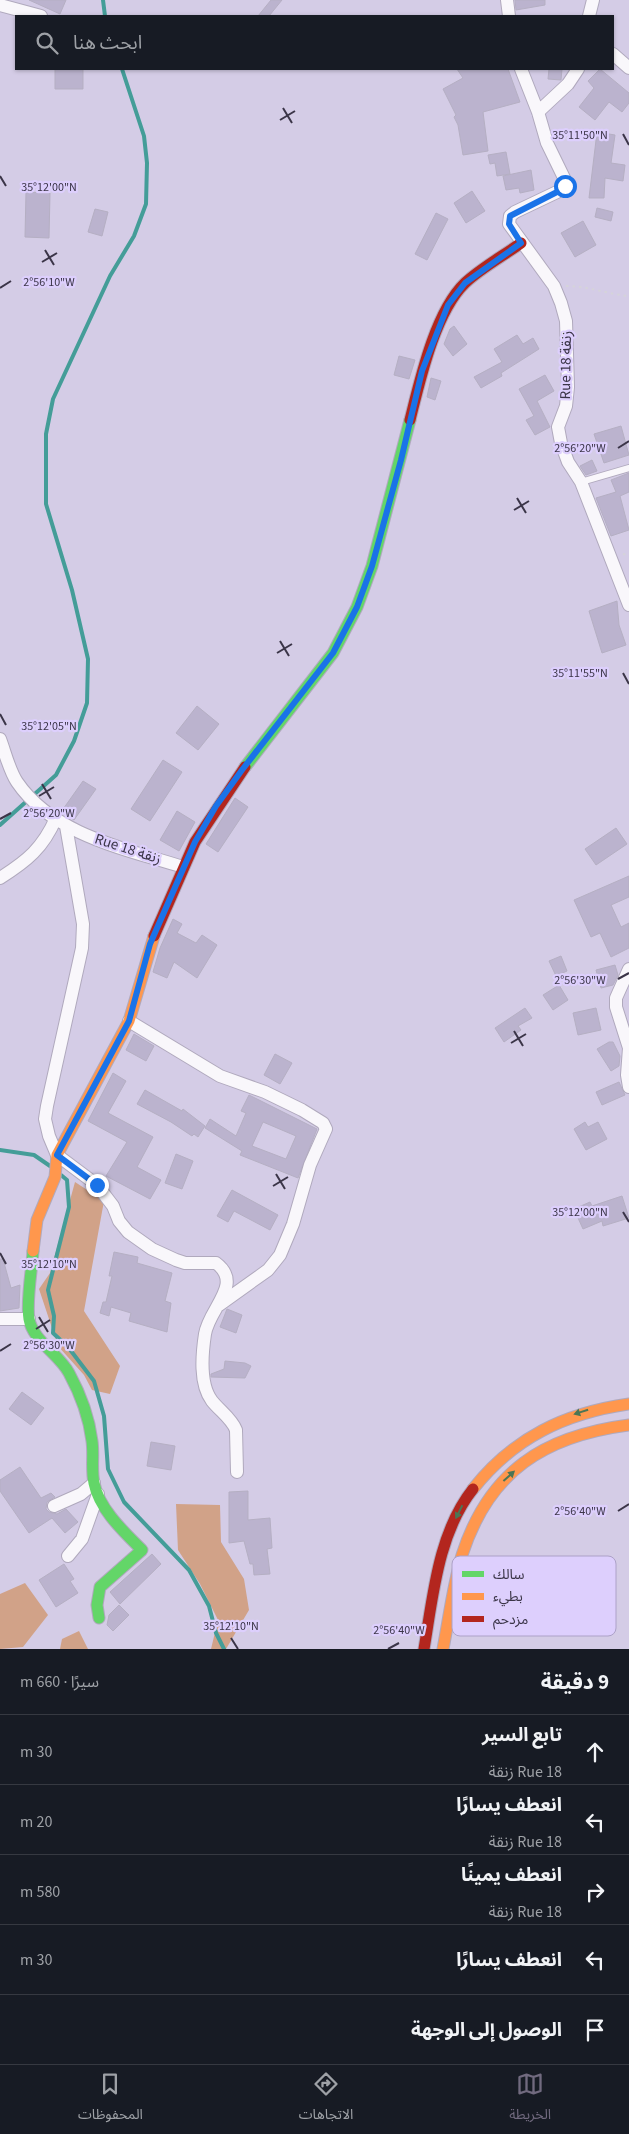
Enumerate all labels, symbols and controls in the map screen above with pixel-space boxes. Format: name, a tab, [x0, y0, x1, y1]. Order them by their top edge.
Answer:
search box	[15, 15, 614, 70]
icon: search	[33, 29, 61, 57]
text: ابحث هنا	[73, 30, 142, 57]
text: 35°11'50"N	[552, 127, 608, 144]
route start	[554, 175, 577, 198]
text: 35°12'00"N	[21, 179, 77, 196]
text: 2°56'10"W	[23, 274, 75, 291]
street label: Rue 18 زنقة	[555, 330, 577, 400]
text: 2°56'20"W	[554, 440, 606, 457]
text: 35°11'55"N	[552, 665, 608, 682]
text: 35°12'05"N	[21, 718, 77, 735]
text: 2°56'20"W	[23, 805, 75, 822]
street label: Rue 18 زنقة	[92, 828, 164, 870]
text: 2°56'30"W	[554, 972, 606, 989]
route end	[86, 1174, 109, 1197]
text: 35°12'00"N	[552, 1204, 608, 1221]
text: 35°12'10"N	[21, 1256, 77, 1273]
text: 2°56'30"W	[23, 1337, 75, 1354]
one-way arrow	[573, 1409, 588, 1417]
one-way arrow	[502, 1470, 514, 1482]
text: 2°56'40"W	[554, 1503, 606, 1520]
one-way arrow	[455, 1505, 463, 1520]
legend	[452, 1556, 616, 1636]
text: سالك	[493, 1565, 525, 1585]
text: بطيء	[493, 1587, 523, 1607]
text: مزدحم	[493, 1610, 528, 1630]
text: 35°12'10"N	[203, 1618, 259, 1635]
text: 2°56'40"W	[373, 1622, 425, 1639]
text: 9 دقيقة	[541, 1667, 609, 1697]
text: سيرًا · 660 m	[20, 1671, 99, 1693]
text: تابع السير	[482, 1722, 562, 1749]
icon: ahead	[581, 1738, 609, 1766]
text: 30 m	[20, 1741, 52, 1763]
text: Rue 18 زنقة	[489, 1761, 562, 1783]
text: انعطف يسارًا	[456, 1792, 562, 1819]
icon: left	[581, 1808, 609, 1836]
text: 20 m	[20, 1811, 52, 1833]
text: Rue 18 زنقة	[489, 1831, 562, 1853]
text: انعطف يمينًا	[461, 1862, 562, 1889]
icon: right	[581, 1878, 609, 1906]
text: 580 m	[20, 1881, 60, 1903]
text: Rue 18 زنقة	[489, 1901, 562, 1923]
icon: left	[581, 1946, 609, 1974]
text: انعطف يسارًا	[456, 1947, 562, 1974]
text: 30 m	[20, 1949, 52, 1971]
icon: arrive	[581, 2016, 609, 2044]
text: الوصول إلى الوجهة	[411, 2017, 562, 2044]
tab: المحفوظات	[78, 2070, 143, 2129]
tab: الاتجاهات	[299, 2070, 353, 2129]
tab: الخريطة	[509, 2070, 551, 2129]

